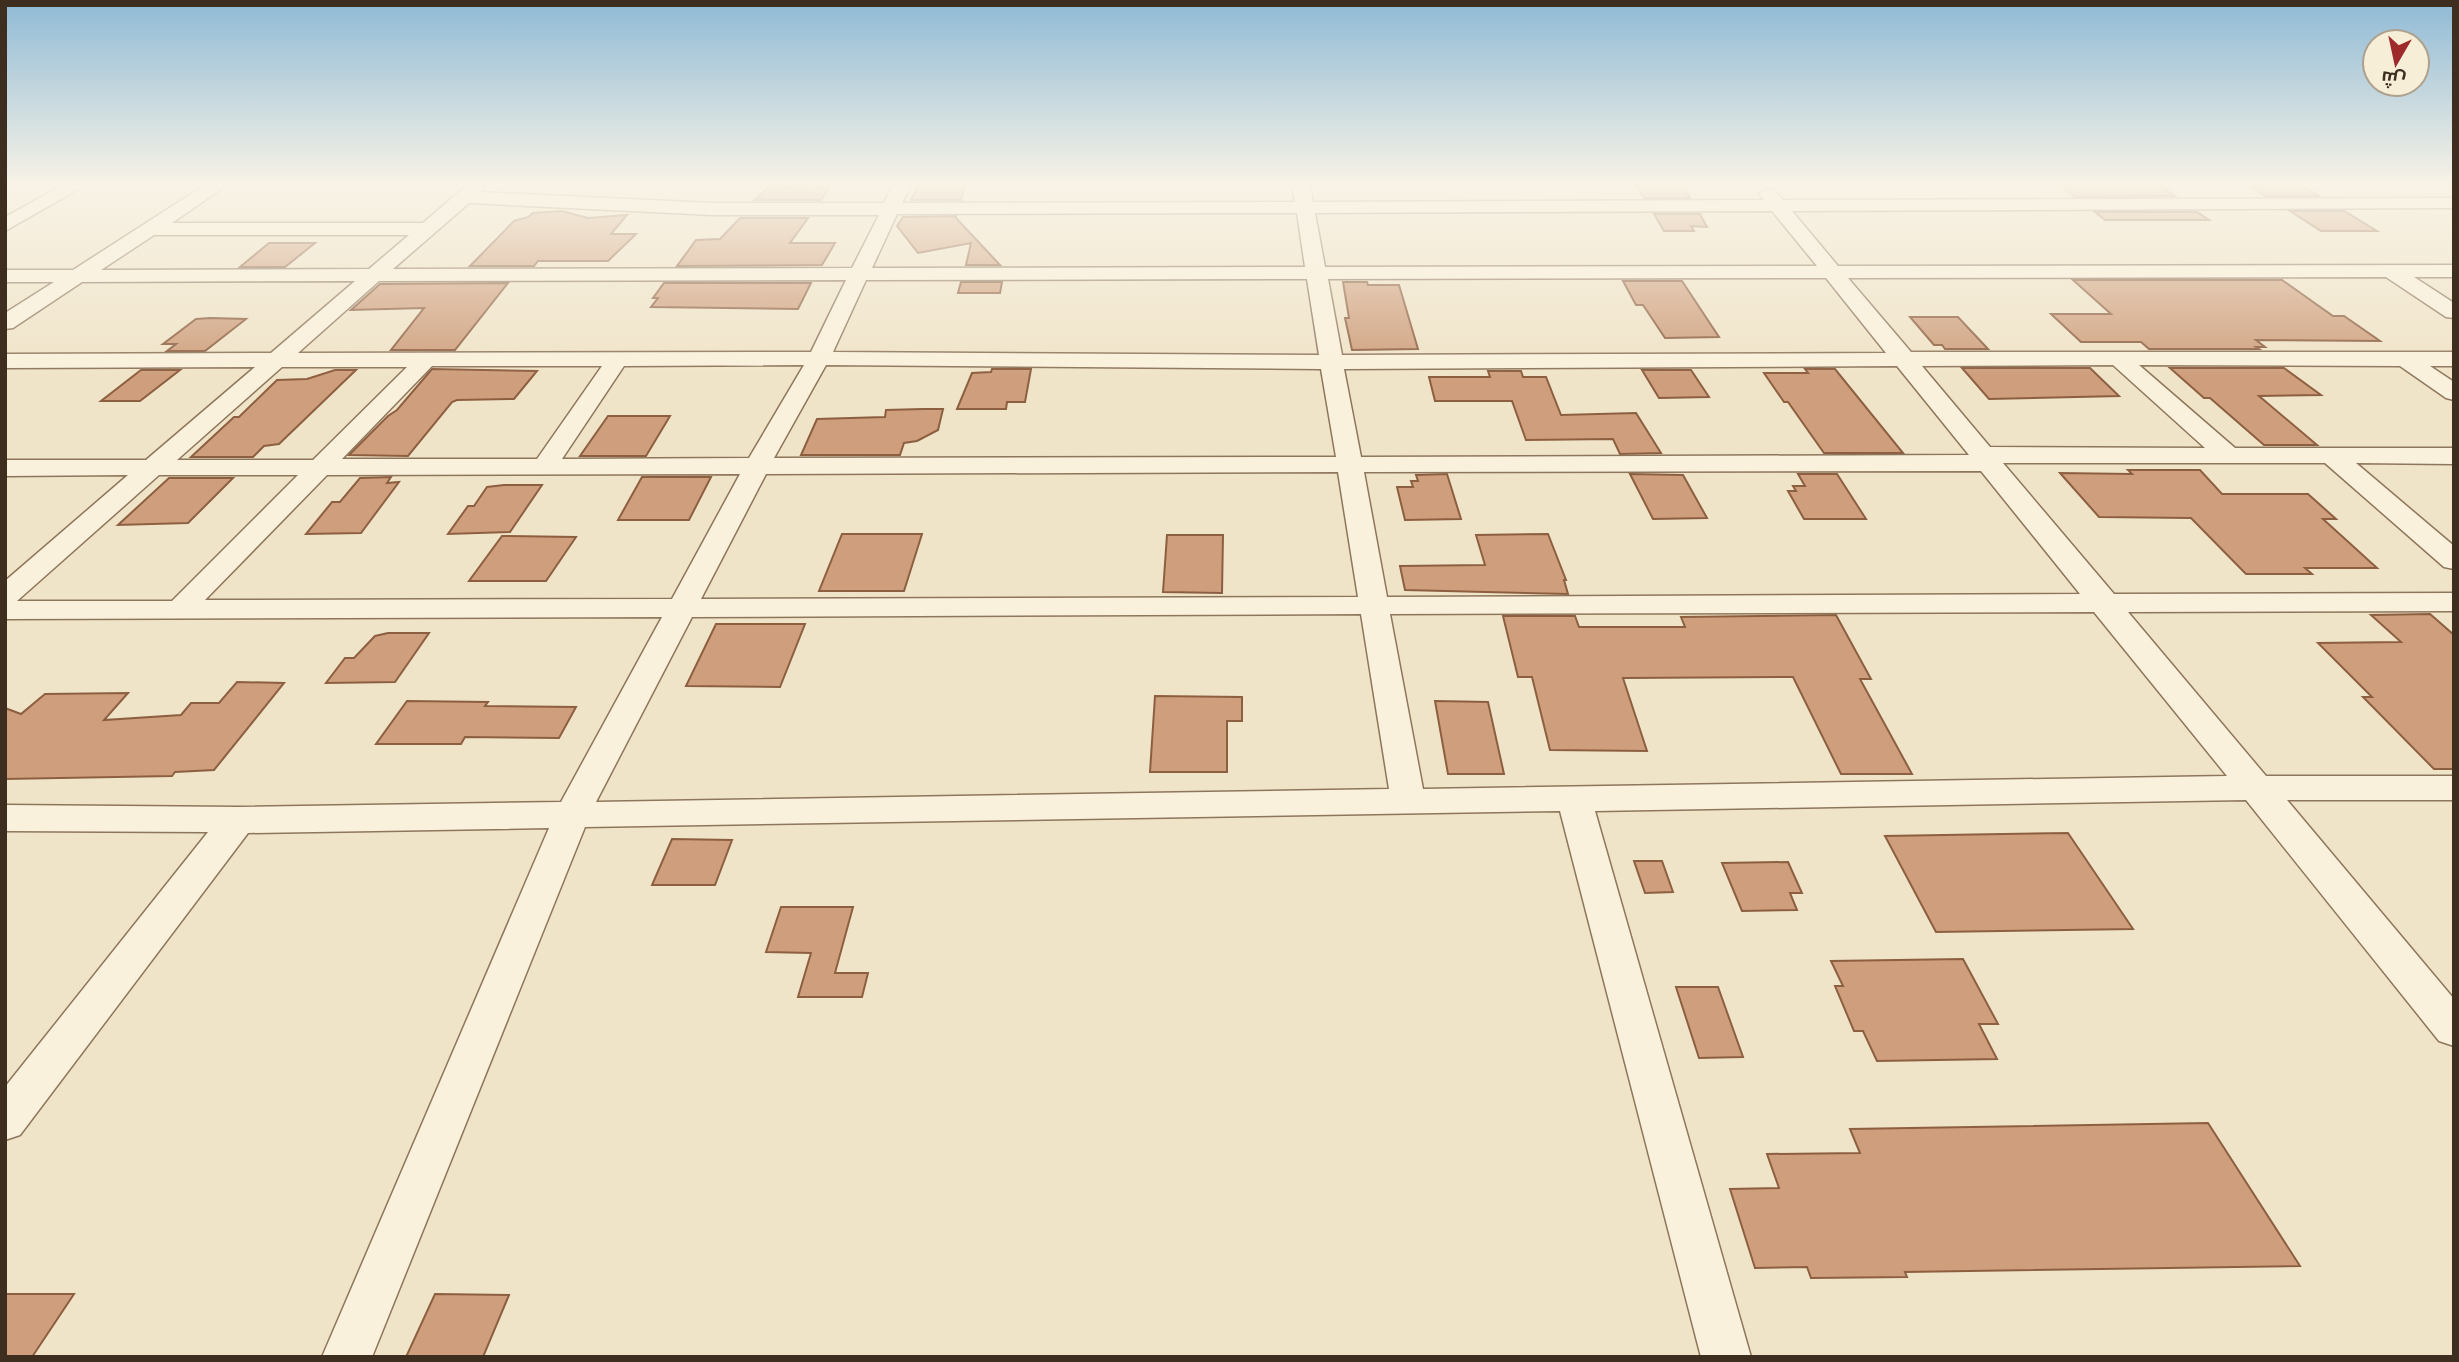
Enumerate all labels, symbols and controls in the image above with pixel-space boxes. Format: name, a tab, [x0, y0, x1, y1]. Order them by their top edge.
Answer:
north arrow	[2361, 28, 2431, 98]
text: ش	[2379, 66, 2407, 94]

